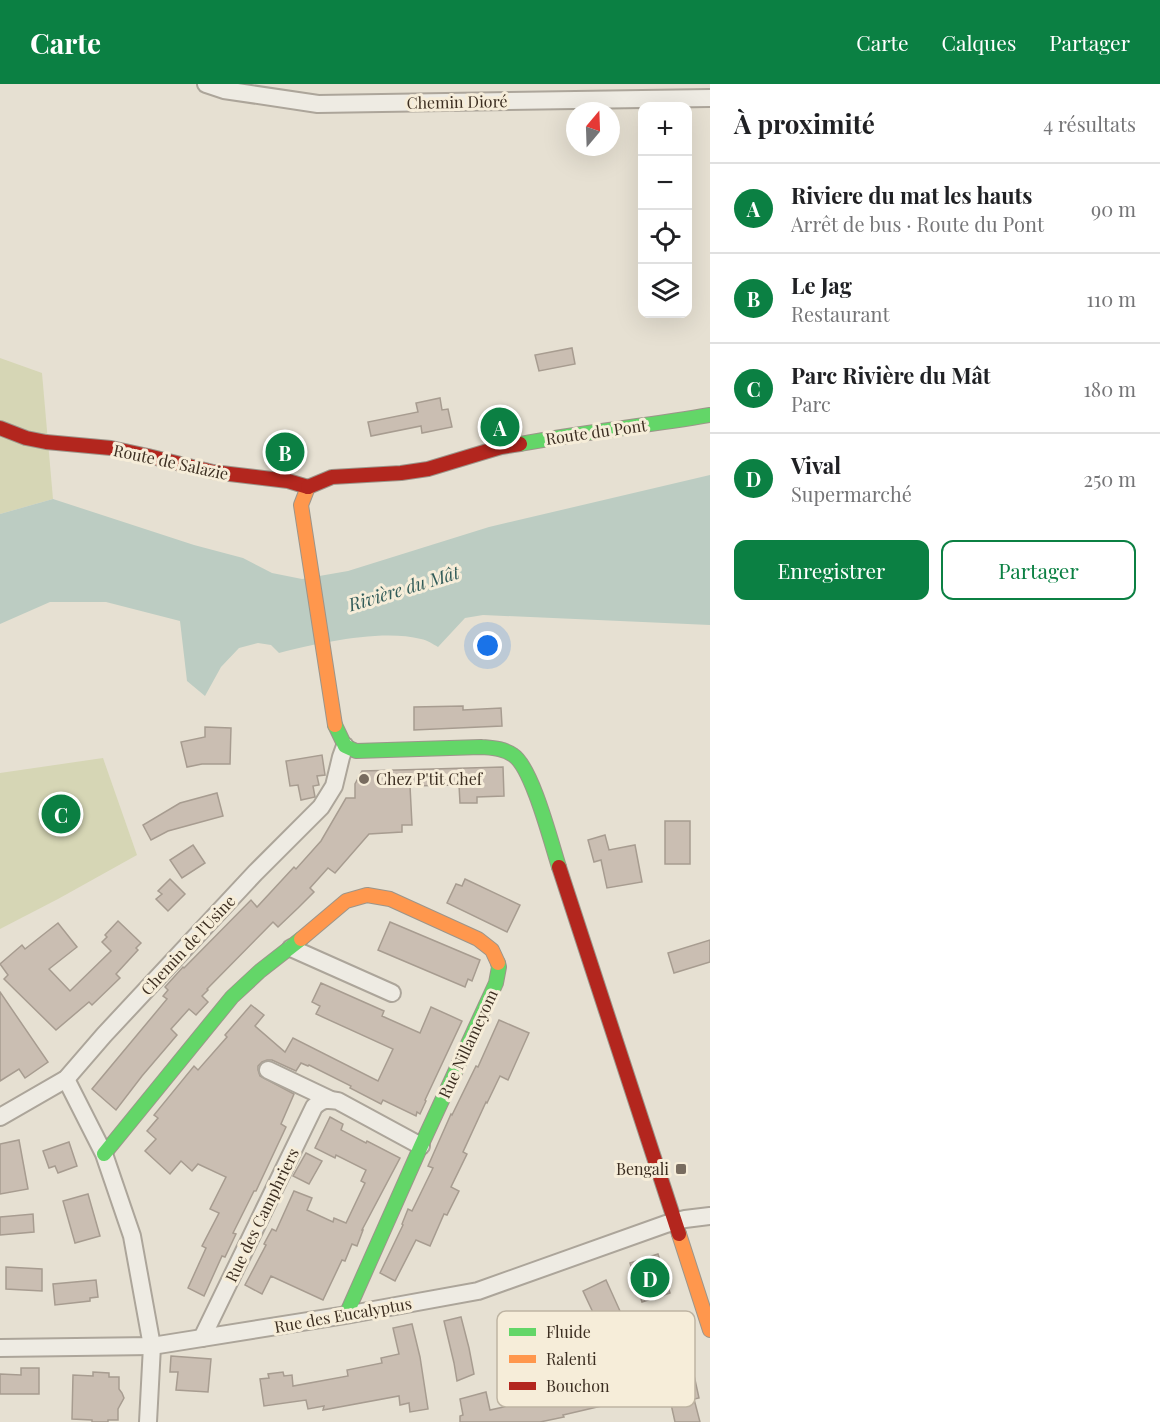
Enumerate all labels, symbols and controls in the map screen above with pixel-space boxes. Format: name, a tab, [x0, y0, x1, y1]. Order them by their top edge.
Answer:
text: Carte	[30, 24, 101, 61]
text: Carte	[856, 28, 909, 56]
text: Calques	[942, 28, 1016, 56]
text: Partager	[1049, 28, 1130, 56]
street label: Chemin Dioré	[406, 90, 508, 113]
north arrow	[566, 102, 620, 156]
map controls	[638, 102, 692, 318]
button: +	[638, 102, 692, 156]
text: À proximité	[734, 106, 875, 141]
text: 4 résultats	[1043, 110, 1136, 137]
button: −	[638, 156, 692, 210]
text: Riviere du mat les hauts	[791, 180, 1032, 210]
text: A	[747, 195, 760, 222]
text: 90 m	[1091, 195, 1136, 222]
button: locate	[638, 210, 692, 264]
text: Arrêt de bus · Route du Pont	[791, 210, 1044, 237]
button: layers	[638, 264, 692, 318]
text: Le Jag	[791, 270, 852, 300]
text: B	[747, 285, 760, 312]
text: 110 m	[1086, 285, 1136, 312]
text: Restaurant	[791, 300, 890, 327]
text: Parc Rivière du Mât	[791, 360, 991, 390]
text: C	[746, 375, 761, 402]
text: 180 m	[1083, 375, 1136, 402]
text: Parc	[791, 390, 831, 417]
pin: A	[480, 404, 520, 450]
street label: Route du Pont	[544, 414, 648, 449]
pin: B	[266, 430, 304, 475]
street label: Route de Salazie	[112, 439, 231, 484]
text: Vival	[791, 450, 841, 480]
text: D	[746, 465, 761, 492]
text: 250 m	[1083, 465, 1136, 492]
text: Supermarché	[791, 480, 912, 507]
button: Enregistrer	[734, 540, 929, 600]
button: Partager	[941, 540, 1136, 600]
water label: Rivière du Mât	[344, 559, 463, 617]
your location	[473, 631, 502, 660]
place label: Chez P'tit Chef	[376, 768, 484, 789]
marker: Chez P'tit Chef	[357, 772, 371, 786]
pin: C	[42, 792, 80, 836]
street label: Chemin de l'Usine	[136, 890, 239, 999]
street label: Rue Nillameyom	[433, 986, 502, 1102]
street label: Rue des Camphriers	[220, 1144, 303, 1285]
place label: Bengali	[616, 1158, 669, 1179]
marker: Bengali	[674, 1162, 688, 1176]
pin: D	[630, 1256, 670, 1300]
street label: Rue des Eucalyptus	[273, 1292, 413, 1337]
legend	[497, 1311, 695, 1407]
text: Fluide	[546, 1321, 591, 1342]
text: Ralenti	[546, 1348, 597, 1369]
text: Bouchon	[546, 1375, 610, 1396]

